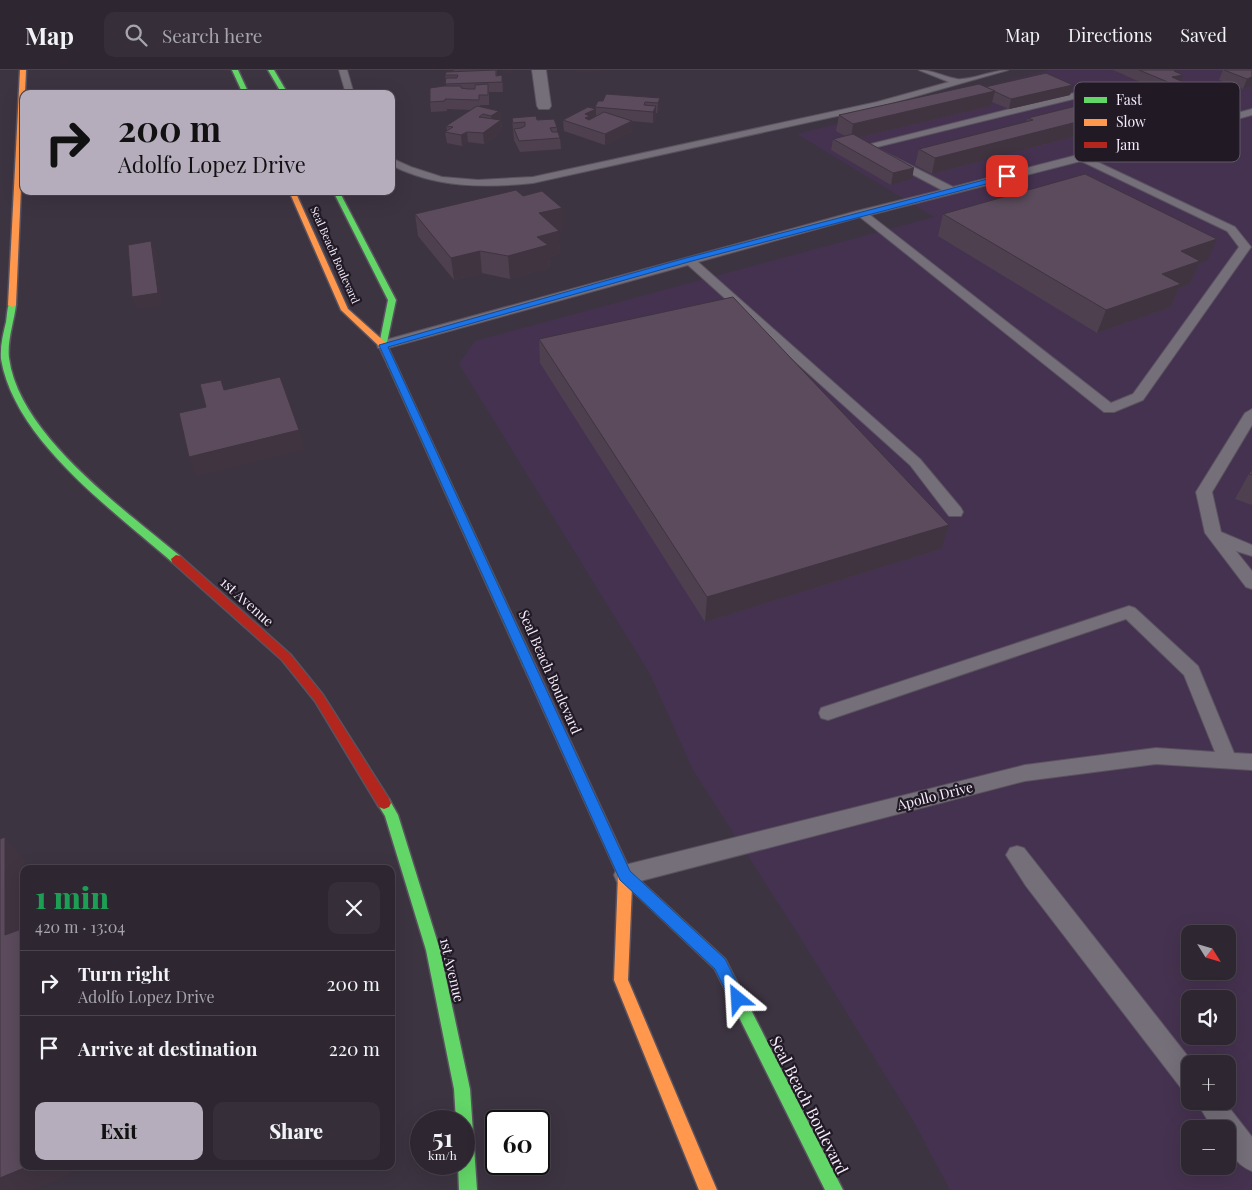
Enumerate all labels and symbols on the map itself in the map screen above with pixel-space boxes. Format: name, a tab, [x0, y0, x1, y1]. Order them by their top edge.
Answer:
legend	[1074, 82, 1240, 162]
text: Fast	[1116, 90, 1143, 109]
text: Slow	[1116, 112, 1146, 131]
text: Jam	[1115, 135, 1140, 154]
pin	[986, 155, 1028, 197]
street label: Seal Beach Boulevard	[307, 204, 364, 306]
street label: 1st Avenue	[217, 573, 278, 631]
street label: Seal Beach Boulevard	[515, 607, 586, 737]
street label: Apollo Drive	[894, 777, 975, 814]
north arrow	[1181, 925, 1236, 980]
street label: 1st Avenue	[436, 936, 469, 1004]
position arrow	[711, 972, 763, 1024]
street label: Seal Beach Boulevard	[765, 1032, 853, 1178]
speed limit sign: 60	[485, 1110, 550, 1175]

